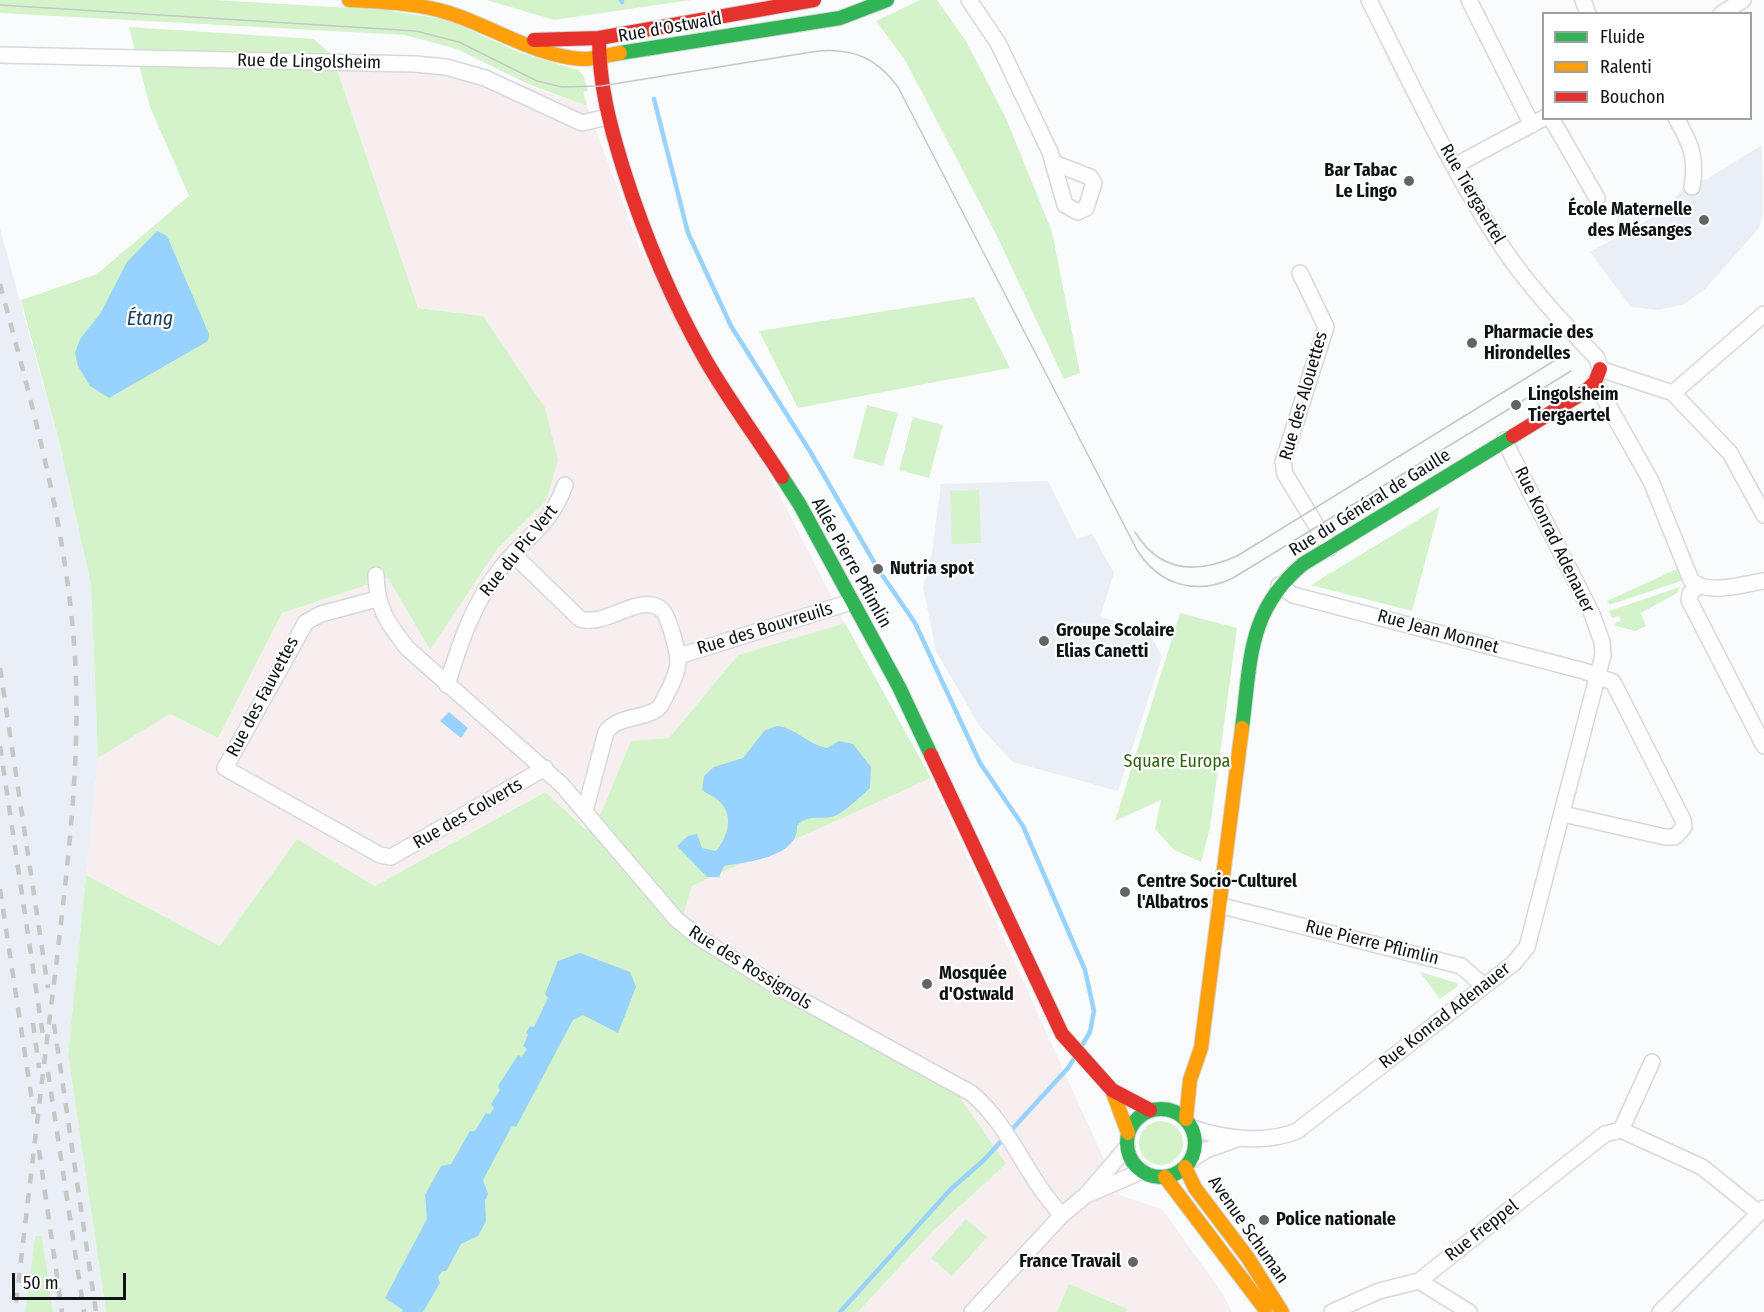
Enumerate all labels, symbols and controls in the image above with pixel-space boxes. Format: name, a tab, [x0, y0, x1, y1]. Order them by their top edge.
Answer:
street label: Rue d'Ostwald	[616, 8, 724, 48]
legend	[1542, 12, 1752, 120]
text: Fluide	[1600, 26, 1645, 48]
street label: Rue de Lingolsheim	[237, 50, 381, 74]
text: Ralenti	[1600, 56, 1652, 78]
text: Bouchon	[1600, 86, 1665, 108]
street label: Rue Tiergaertel	[1435, 140, 1509, 248]
place label: Bar Tabac Le Lingo	[1324, 160, 1397, 202]
marker: Bar Tabac Le Lingo	[1402, 174, 1416, 188]
place label: École Maternelle des Mésanges	[1568, 199, 1692, 242]
marker: École Maternelle des Mésanges	[1697, 213, 1711, 227]
water label: Étang	[127, 307, 173, 331]
place label: Pharmacie des Hirondelles	[1484, 322, 1593, 364]
street label: Rue des Alouettes	[1275, 329, 1333, 463]
marker: Pharmacie des Hirondelles	[1465, 336, 1479, 350]
place label: Lingolsheim Tiergaertel	[1528, 384, 1618, 426]
marker: Lingolsheim Tiergaertel	[1509, 398, 1523, 412]
street label: Rue du Général de Gaulle	[1285, 445, 1455, 561]
street label: Rue Konrad Adenauer	[1509, 463, 1599, 617]
street label: Allée Pierre Pflimlin	[806, 494, 896, 632]
street label: Rue du Pic Vert	[476, 501, 562, 601]
place label: Nutria spot	[890, 558, 974, 580]
marker: Nutria spot	[871, 562, 885, 576]
street label: Rue des Bouvreuils	[695, 598, 835, 660]
street label: Rue Jean Monnet	[1375, 605, 1501, 659]
place label: Groupe Scolaire Elias Canetti	[1056, 620, 1174, 662]
street label: Rue des Fauvettes	[222, 633, 304, 761]
marker: Groupe Scolaire Elias Canetti	[1037, 634, 1051, 648]
park label: Square Europa	[1124, 751, 1230, 773]
street label: Rue des Colverts	[410, 774, 526, 854]
place label: Centre Socio-Culturel l'Albatros	[1137, 871, 1297, 914]
marker: Centre Socio-Culturel l'Albatros	[1118, 885, 1132, 899]
street label: Rue Pierre Pflimlin	[1303, 916, 1441, 970]
street label: Rue des Rossignols	[684, 921, 816, 1015]
street label: Rue Konrad Adenauer	[1375, 958, 1515, 1074]
place label: Mosquée d'Ostwald	[939, 963, 1014, 1006]
marker: Mosquée d'Ostwald	[920, 977, 934, 991]
street label: Avenue Schuman	[1203, 1172, 1293, 1288]
street label: Rue Freppel	[1441, 1196, 1523, 1266]
place label: Police nationale	[1276, 1209, 1396, 1231]
marker: Police nationale	[1257, 1213, 1271, 1227]
place label: France Travail	[1019, 1251, 1121, 1273]
marker: France Travail	[1126, 1255, 1140, 1269]
scale bar	[15, 1261, 129, 1299]
text: 50 m	[23, 1272, 59, 1294]

